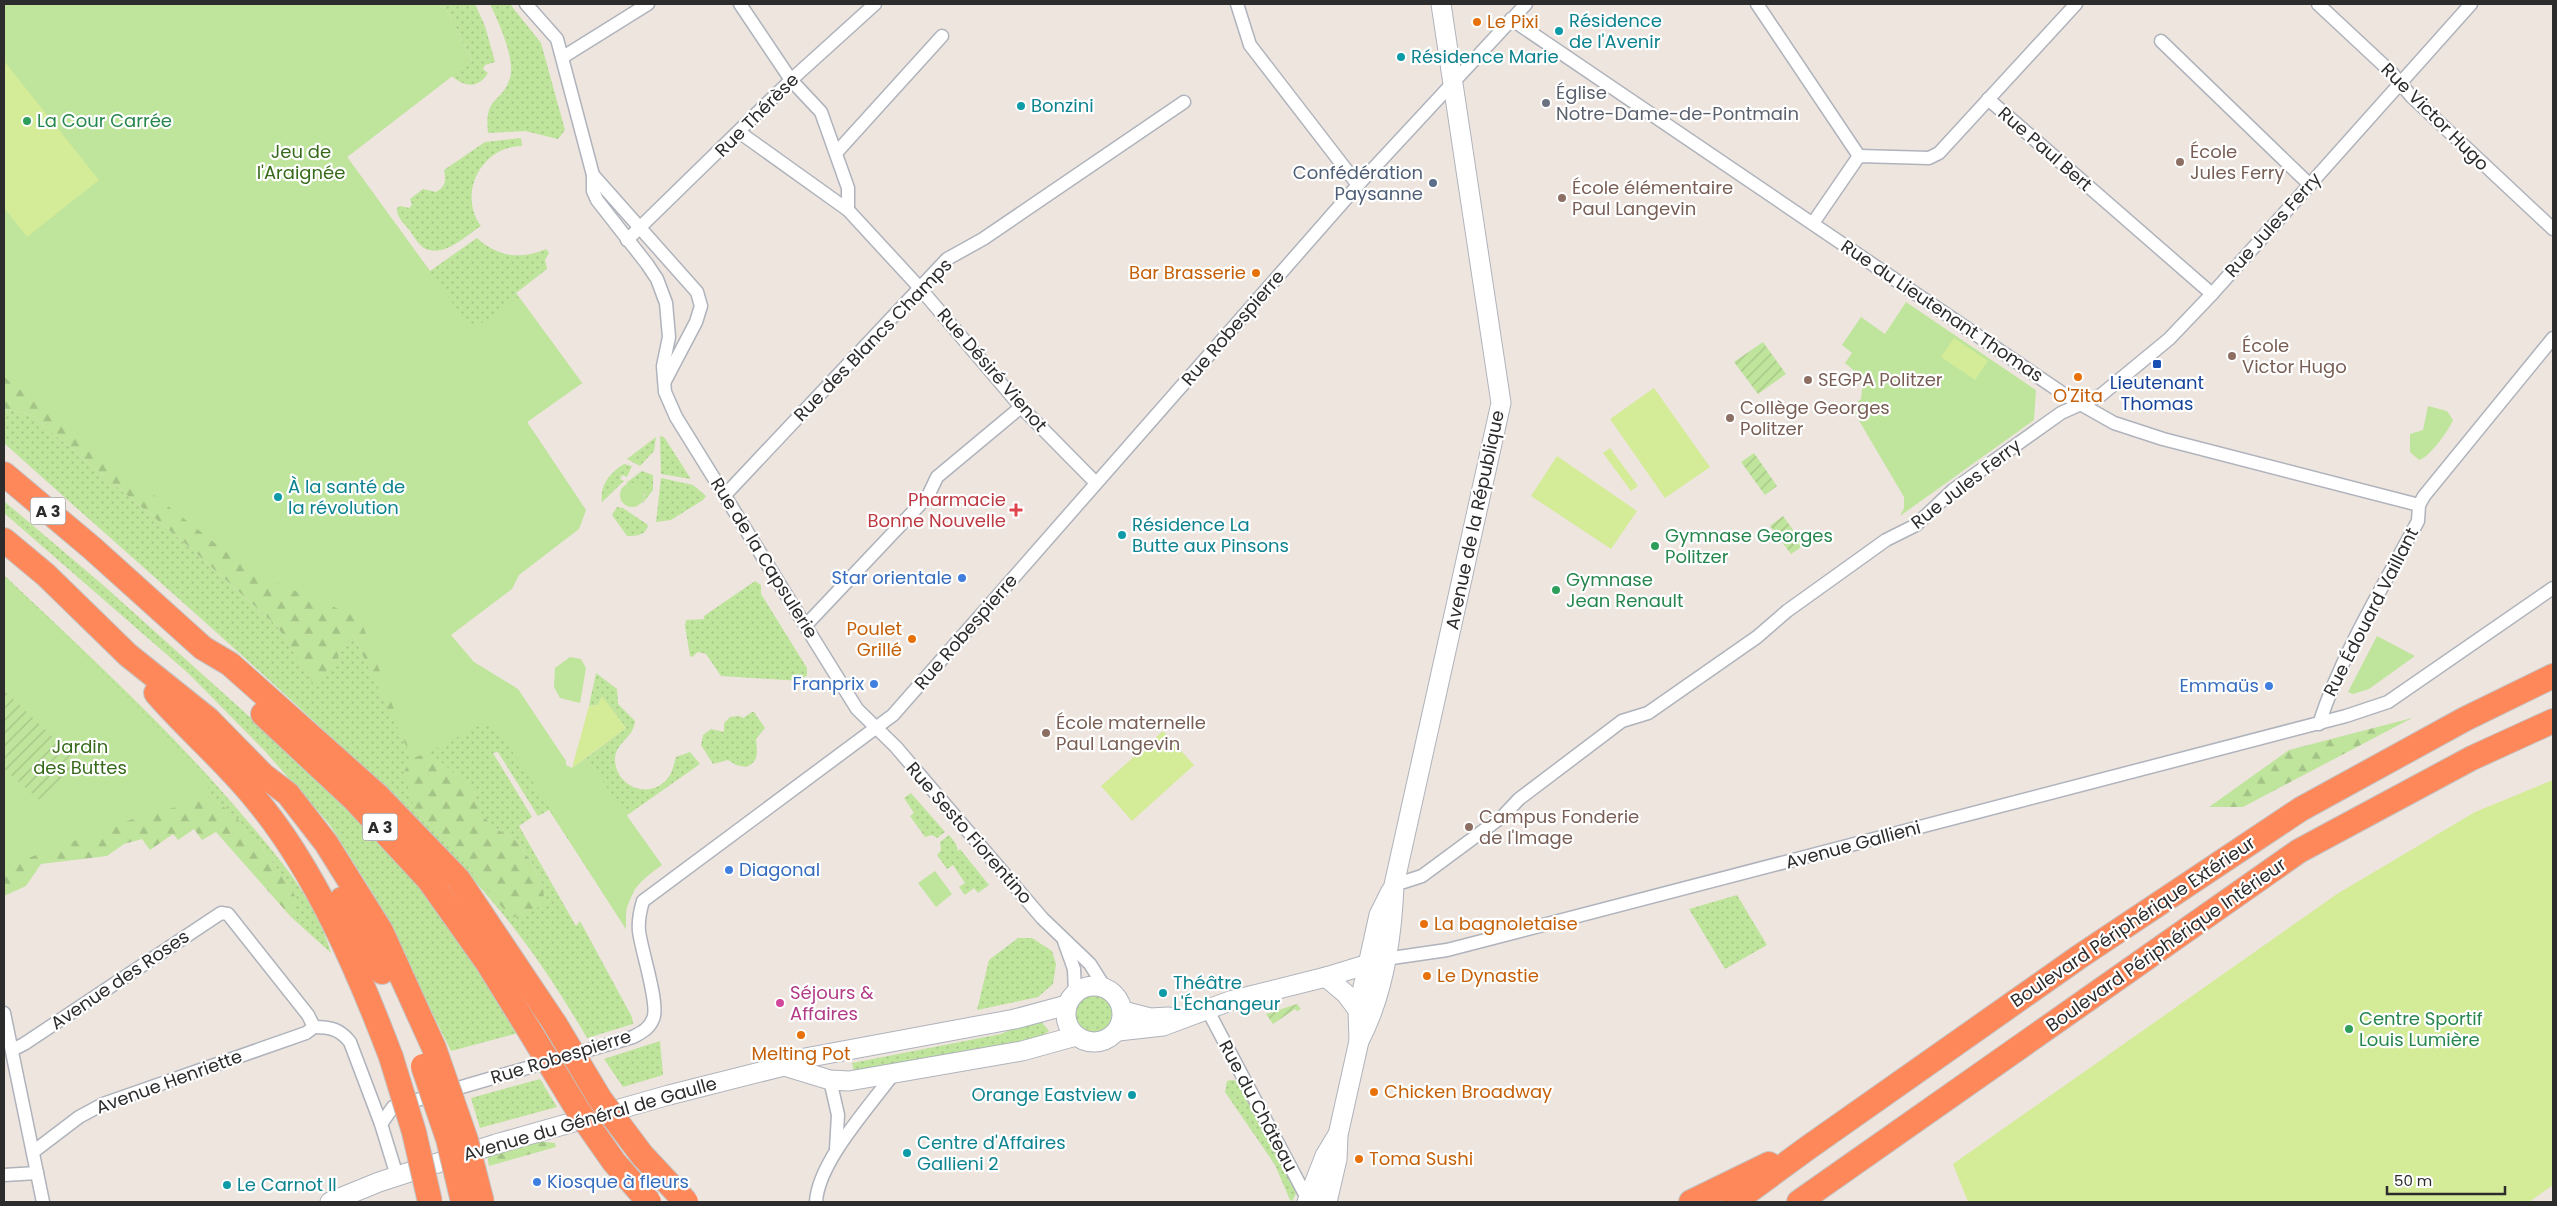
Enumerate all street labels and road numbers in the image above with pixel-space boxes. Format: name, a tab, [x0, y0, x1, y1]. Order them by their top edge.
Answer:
street label: Rue Victor Hugo	[2376, 57, 2495, 176]
street label: Rue Thérèse	[709, 67, 804, 162]
street label: Rue Paul Bert	[1993, 101, 2098, 197]
street label: Rue Jules Ferry	[2219, 167, 2326, 282]
street label: Rue du Lieutenant Thomas	[1836, 233, 2048, 388]
street label: Rue des Blancs Champs	[788, 253, 957, 427]
street label: Rue Robespierre	[1175, 264, 1290, 391]
street label: Rue Désiré Vienot	[932, 303, 1053, 437]
street label: Avenue de la République	[1439, 408, 1510, 632]
street label: Rue Jules Ferry	[1906, 433, 2026, 534]
street label: Rue de la Capsulerie	[705, 473, 824, 643]
road number: A 3	[30, 498, 66, 524]
street label: Rue Édouard Vaillant	[2317, 523, 2424, 701]
street label: Rue Robespierre	[908, 568, 1023, 695]
street label: Rue Sesto Fiorentino	[901, 756, 1038, 909]
road number: A 3	[362, 814, 398, 840]
street label: Avenue Gallieni	[1783, 814, 1923, 875]
street label: Boulevard Périphérique Extérieur	[2005, 830, 2260, 1013]
street label: Boulevard Périphérique Intérieur	[2041, 852, 2291, 1037]
street label: Avenue des Roses	[45, 924, 194, 1035]
street label: Rue Robespierre	[487, 1023, 634, 1090]
street label: Rue du Château	[1213, 1035, 1304, 1176]
street label: Avenue Henriette	[92, 1043, 246, 1120]
street label: Avenue du Général de Gaulle	[460, 1070, 720, 1167]

